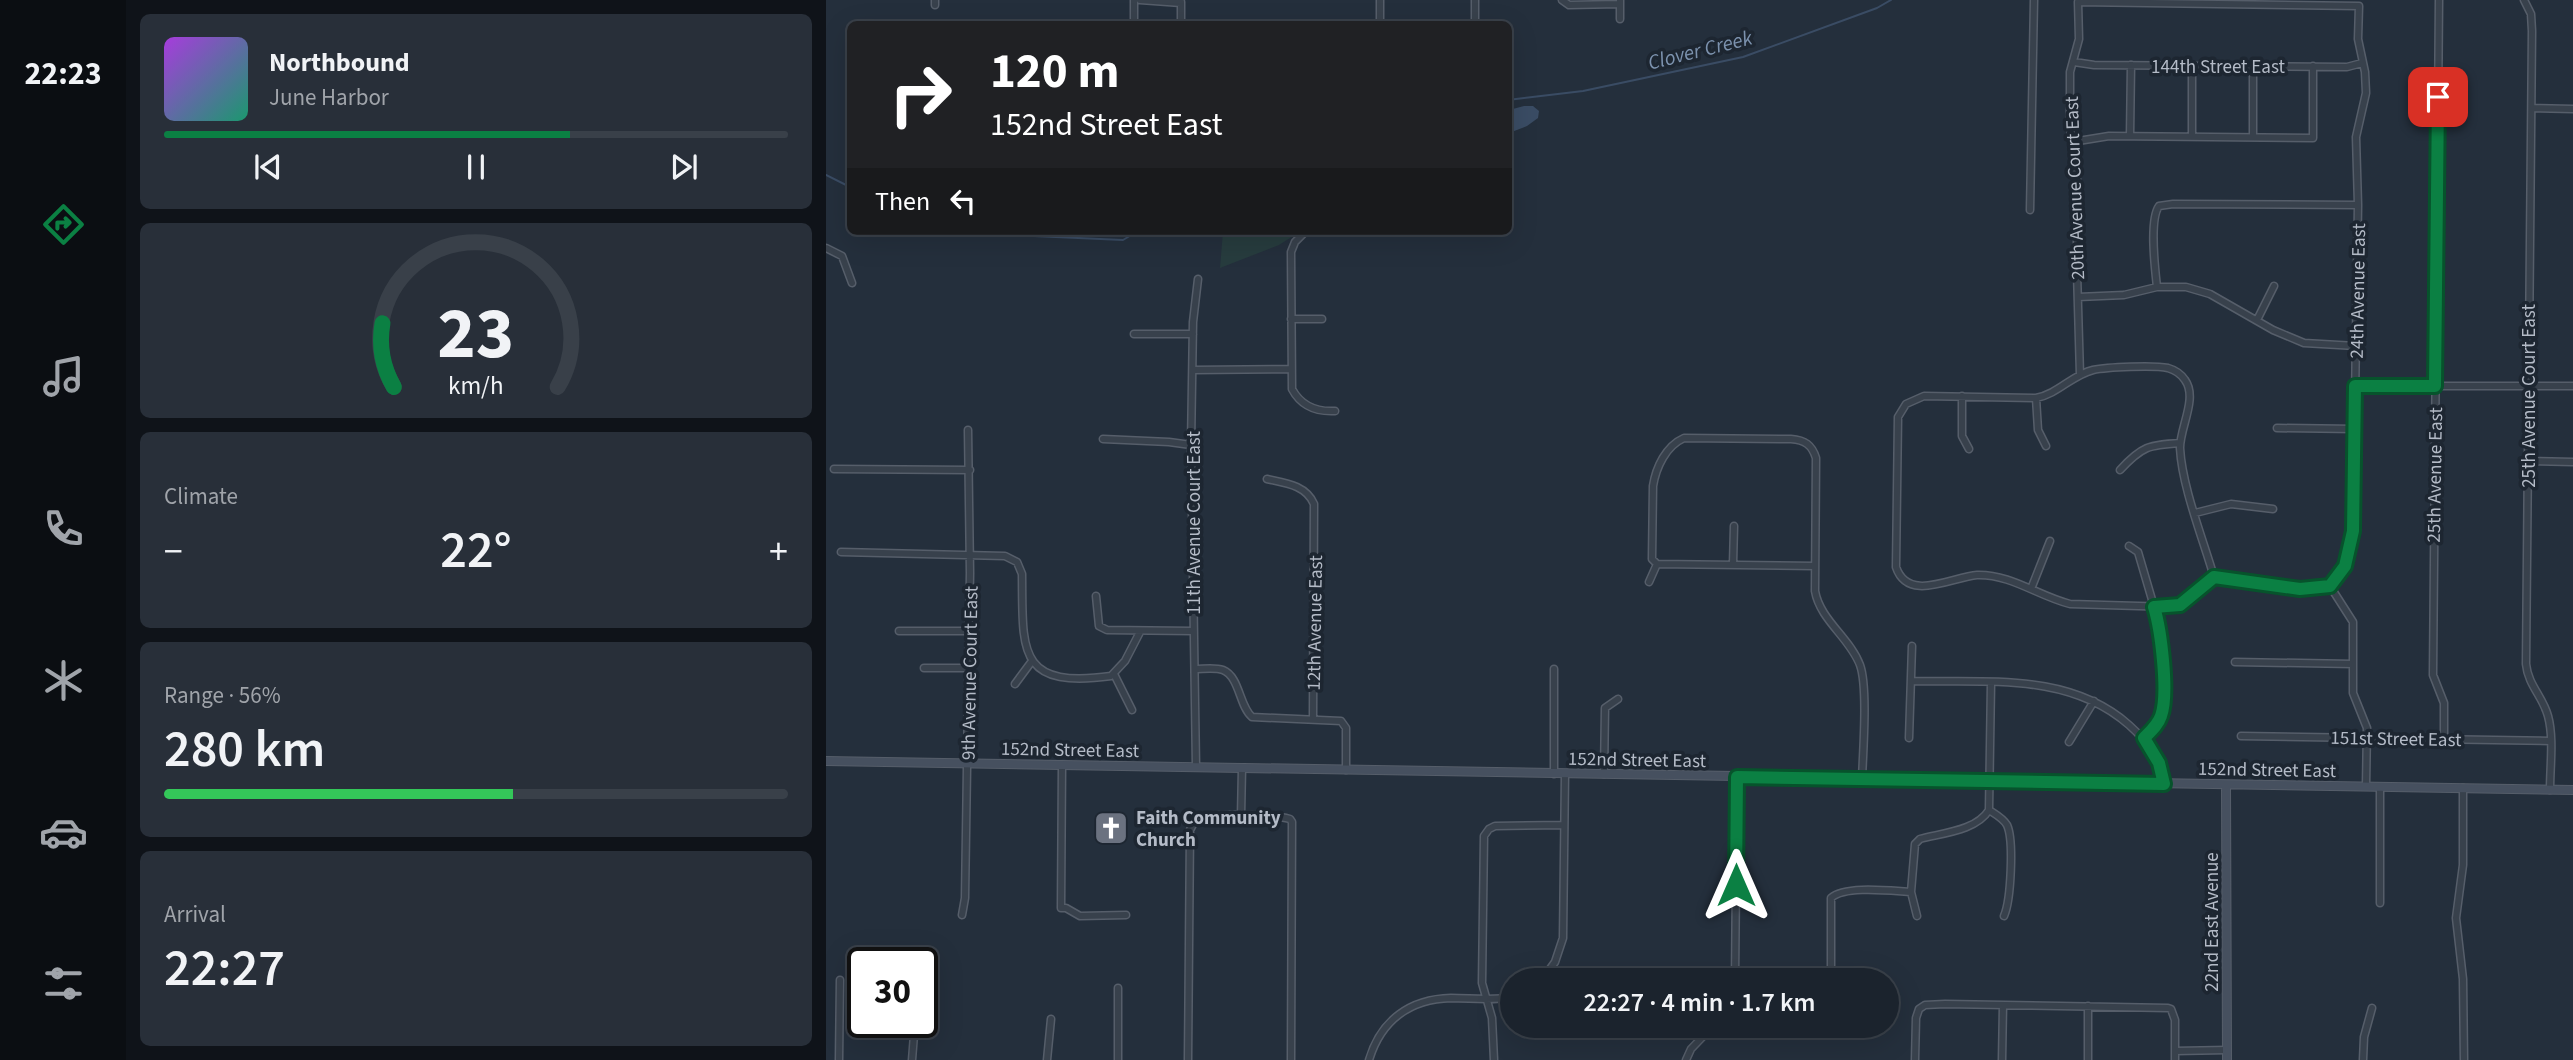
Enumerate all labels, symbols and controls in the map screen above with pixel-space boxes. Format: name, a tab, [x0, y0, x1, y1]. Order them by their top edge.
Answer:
water label: Clover Creek	[1645, 22, 1756, 77]
text: 120 m	[990, 37, 1119, 107]
text: Northbound	[269, 44, 410, 81]
icon: right	[875, 49, 966, 140]
text: 22:23	[24, 51, 102, 97]
street label: 144th Street East	[2151, 54, 2286, 81]
pin	[2408, 67, 2468, 127]
icon: arrive	[2419, 78, 2457, 116]
text: June Harbor	[269, 81, 389, 114]
street label: 20th Avenue Court East	[2059, 95, 2092, 280]
text: 152nd Street East	[990, 102, 1223, 148]
icon: previous	[249, 148, 287, 186]
icon: pause	[457, 148, 495, 186]
icon: next	[665, 148, 703, 186]
icon: left	[944, 182, 982, 220]
text: Then	[875, 183, 930, 220]
icon: directions	[39, 200, 88, 249]
street label: 24th Avenue East	[2344, 223, 2373, 359]
text: 23	[438, 282, 514, 386]
street label: 25th Avenue Court East	[2516, 304, 2543, 488]
icon: music	[39, 352, 88, 401]
text: km/h	[448, 368, 504, 404]
street label: 25th Avenue East	[2421, 407, 2450, 543]
street label: 11th Avenue Court East	[1181, 431, 1208, 615]
text: Climate	[164, 480, 238, 513]
icon: phone	[39, 504, 88, 553]
text: 22°	[440, 514, 512, 588]
text: −	[164, 525, 183, 579]
text: +	[769, 525, 788, 579]
street label: 12th Avenue East	[1301, 555, 1330, 691]
street label: 9th Avenue Court East	[955, 585, 986, 760]
icon: climate	[39, 656, 88, 705]
text: Range · 56%	[164, 679, 281, 712]
text: 280 km	[164, 713, 325, 787]
street label: 151st Street East	[2330, 725, 2462, 754]
street label: 152nd Street East	[1001, 736, 1140, 765]
street label: 152nd Street East	[1568, 746, 1707, 775]
street label: 152nd Street East	[2198, 756, 2337, 785]
place label: Faith Community Church	[1136, 805, 1281, 854]
icon: car	[39, 808, 88, 857]
church icon: Faith Community Church	[1092, 809, 1130, 847]
position arrow	[1699, 848, 1773, 922]
street label: 22nd East Avenue	[2199, 852, 2226, 992]
text: Arrival	[164, 898, 226, 931]
text: 22:27	[164, 932, 285, 1006]
speed limit sign: 30	[847, 947, 938, 1038]
icon: filters	[39, 959, 88, 1008]
text: 22:27 · 4 min · 1.7 km	[1584, 984, 1815, 1021]

